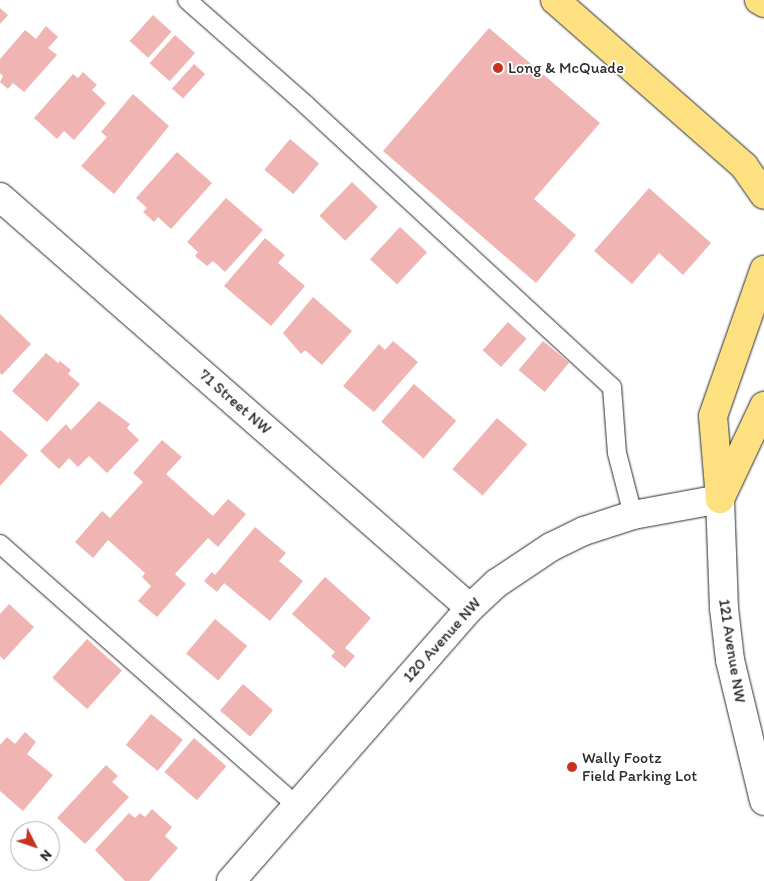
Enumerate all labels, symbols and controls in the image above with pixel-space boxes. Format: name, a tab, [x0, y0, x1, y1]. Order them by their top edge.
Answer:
place label: Long & McQuade	[508, 58, 624, 78]
marker: Long & McQuade	[492, 62, 504, 74]
street label: 71 Street NW	[195, 365, 275, 439]
street label: 120 Avenue NW	[399, 594, 485, 686]
street label: 121 Avenue NW	[714, 598, 750, 704]
place label: Wally Footz Field Parking Lot	[582, 748, 697, 786]
marker: Wally Footz Field Parking Lot	[566, 761, 578, 773]
north arrow	[10, 821, 60, 871]
text: N	[36, 846, 55, 865]

